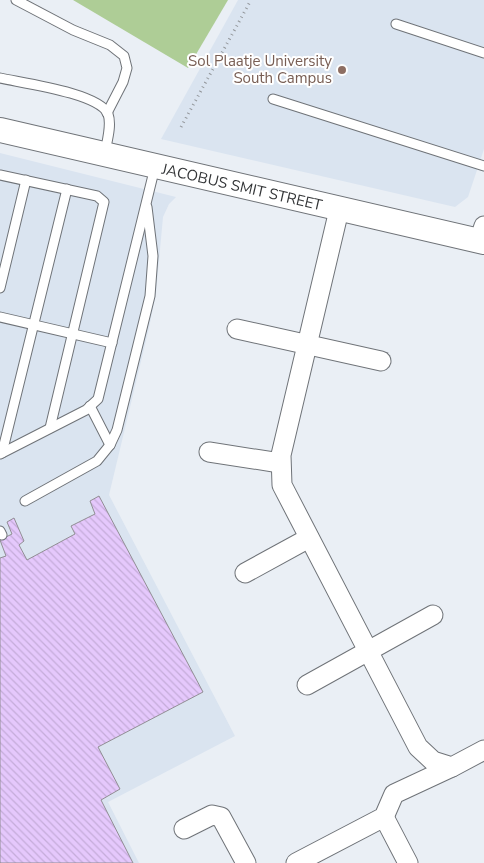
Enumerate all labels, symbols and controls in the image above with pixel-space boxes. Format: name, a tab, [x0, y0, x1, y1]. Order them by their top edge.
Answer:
place label: Sol Plaatje University South Campus	[188, 51, 332, 88]
marker: Sol Plaatje University South Campus	[336, 64, 348, 76]
street label: JACOBUS SMIT STREET	[159, 159, 324, 215]

